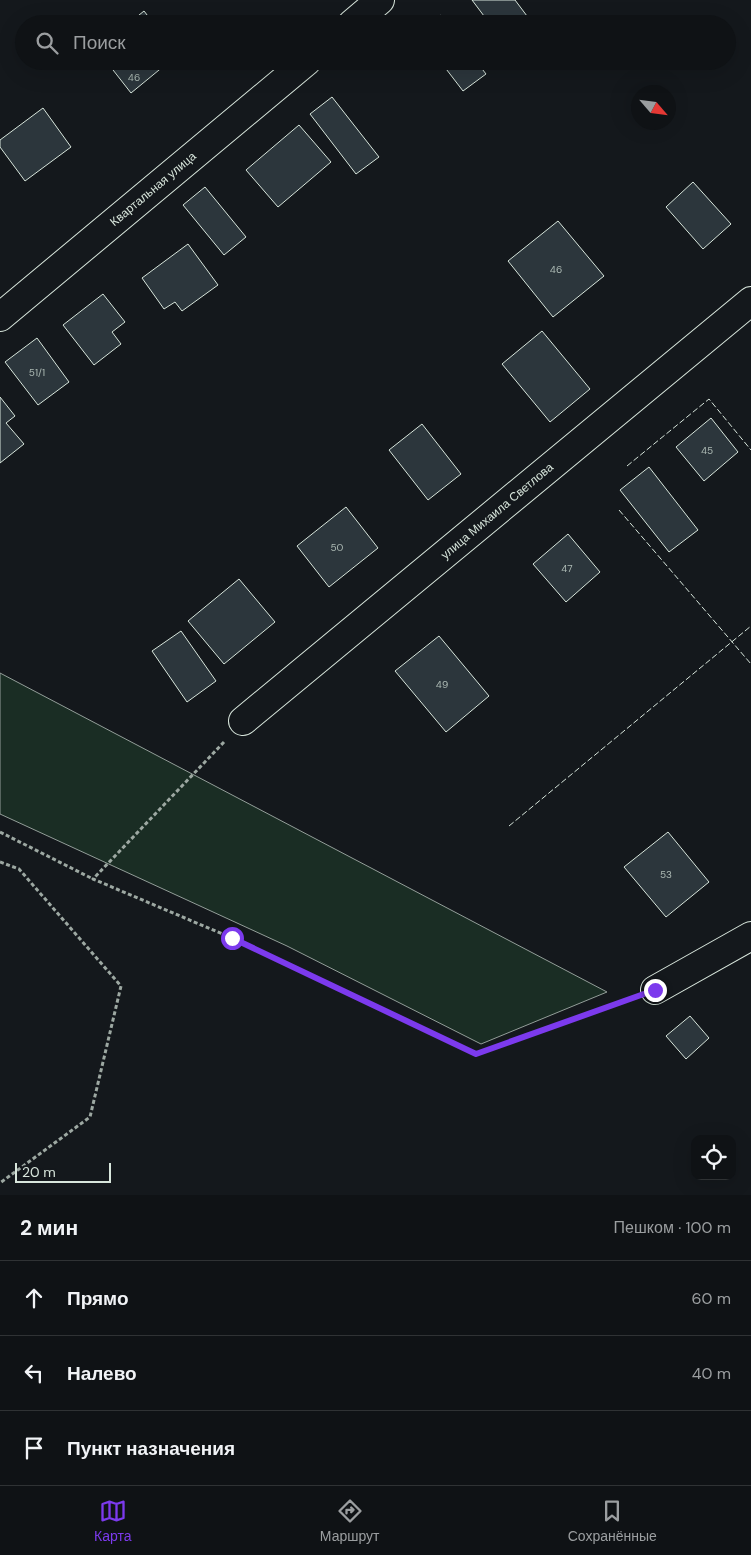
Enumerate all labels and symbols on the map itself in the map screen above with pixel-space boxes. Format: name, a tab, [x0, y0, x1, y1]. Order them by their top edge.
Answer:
house number: 46	[128, 71, 140, 84]
north arrow	[631, 85, 676, 130]
street label: Квартальная улица	[107, 148, 200, 230]
house number: 46	[550, 263, 562, 276]
house number: 51/1	[29, 366, 45, 379]
house number: 45	[701, 444, 713, 457]
street label: улица Михаила Светлова	[437, 459, 557, 563]
house number: 50	[331, 541, 344, 554]
house number: 47	[561, 562, 573, 575]
house number: 49	[436, 678, 448, 691]
house number: 53	[660, 868, 672, 881]
route start	[221, 927, 244, 950]
route end	[644, 979, 667, 1002]
scale bar	[15, 1160, 111, 1183]

